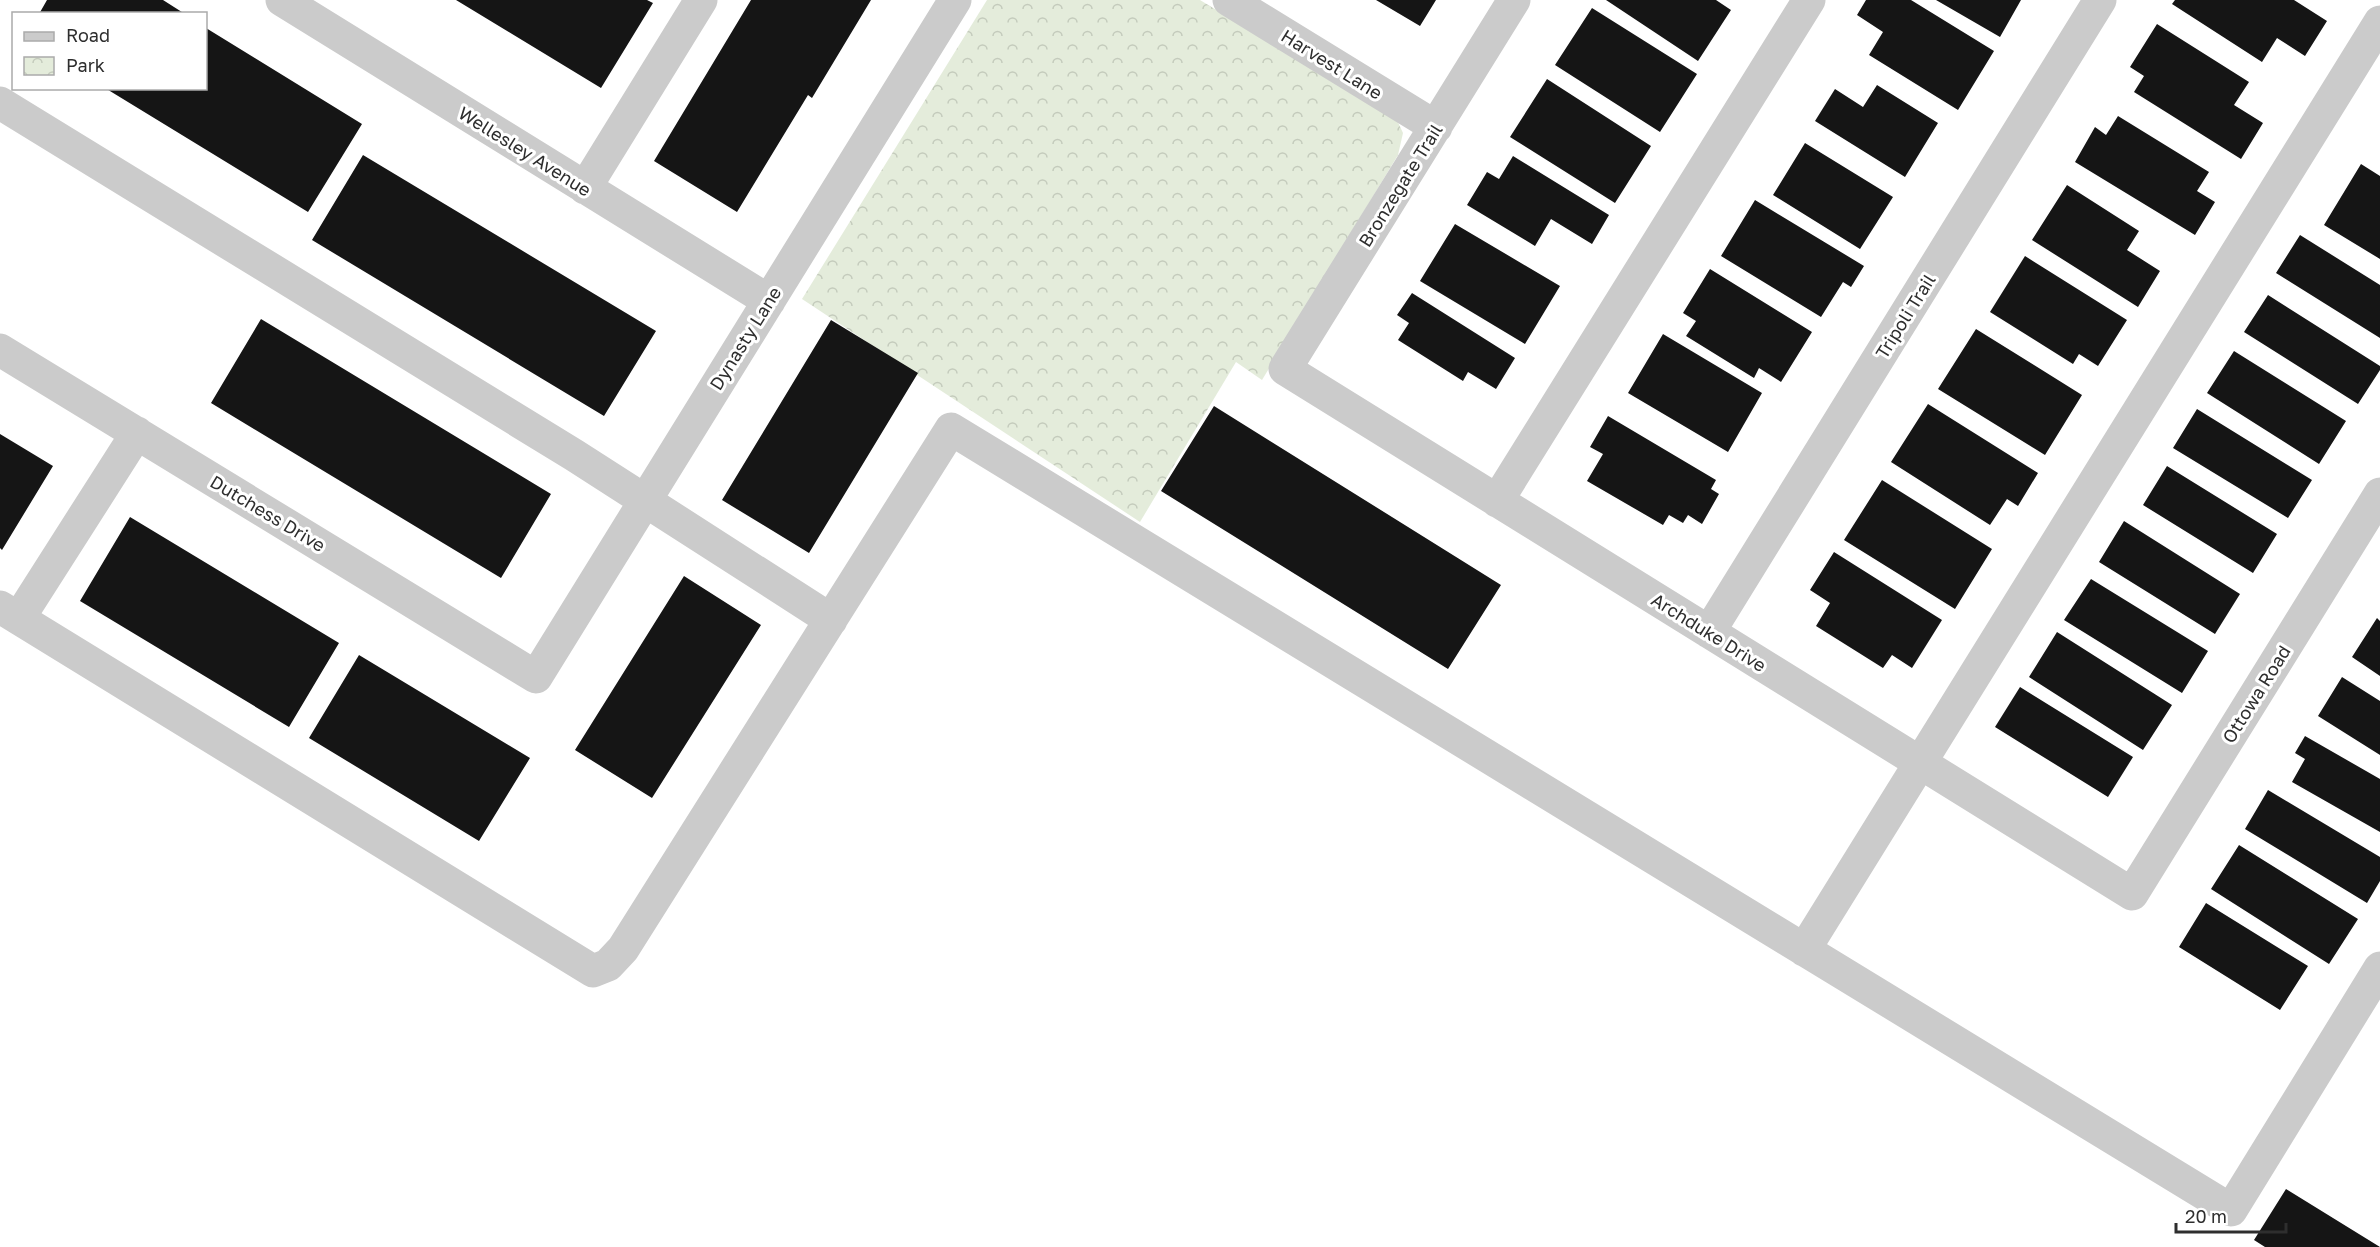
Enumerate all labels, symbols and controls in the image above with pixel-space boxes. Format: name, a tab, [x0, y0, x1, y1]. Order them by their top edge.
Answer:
legend	[12, 12, 207, 90]
text: Road	[66, 24, 110, 46]
street label: Harvest Lane	[1277, 24, 1387, 104]
text: Park	[66, 54, 105, 76]
street label: Wellesley Avenue	[455, 101, 595, 201]
street label: Bronzegate Trail	[1353, 119, 1447, 251]
street label: Tripoli Trail	[1870, 269, 1940, 362]
street label: Dynasty Lane	[704, 282, 786, 394]
street label: Dutchess Drive	[207, 470, 329, 556]
street label: Archduke Drive	[1648, 588, 1770, 676]
street label: Ottowa Road	[2217, 641, 2295, 747]
scale bar	[2176, 1196, 2286, 1234]
text: 20 m	[2185, 1205, 2227, 1227]

